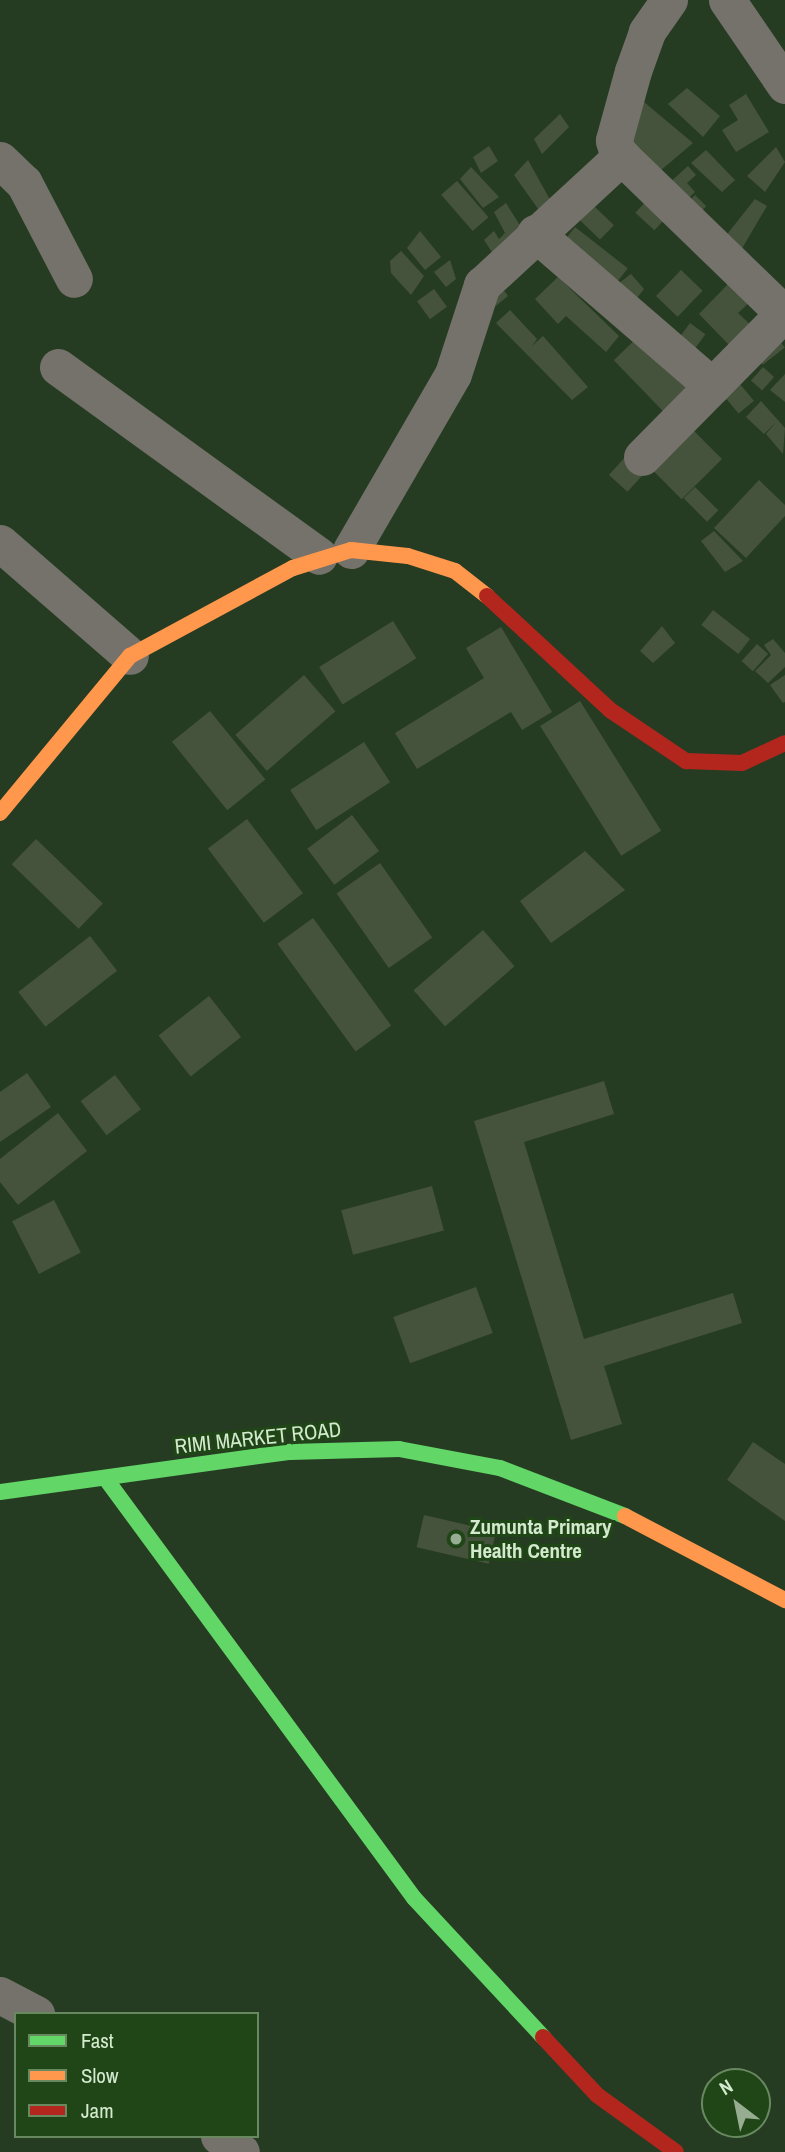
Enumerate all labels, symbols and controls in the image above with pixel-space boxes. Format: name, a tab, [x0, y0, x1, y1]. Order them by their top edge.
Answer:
street label: RIMI MARKET ROAD	[173, 1417, 343, 1459]
place label: Zumunta Primary Health Centre	[470, 1514, 612, 1564]
marker: Zumunta Primary Health Centre	[448, 1531, 464, 1547]
legend	[14, 2012, 259, 2138]
text: Fast	[81, 2026, 114, 2055]
text: Slow	[81, 2061, 118, 2090]
north arrow	[701, 2068, 771, 2138]
text: N	[714, 2073, 738, 2101]
text: Jam	[81, 2096, 114, 2125]

